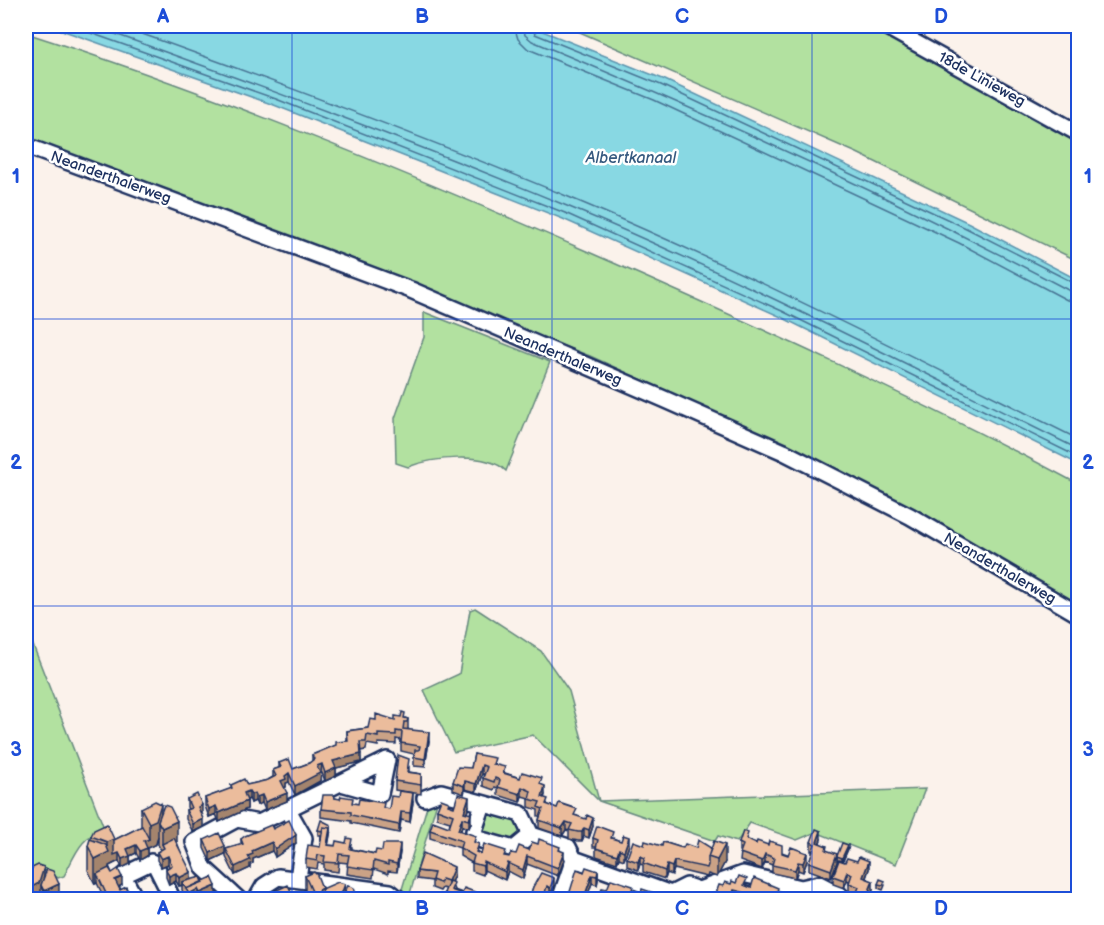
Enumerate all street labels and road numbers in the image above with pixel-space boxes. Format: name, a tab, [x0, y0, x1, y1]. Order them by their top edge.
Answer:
street label: 18de Linieweg	[935, 48, 1029, 111]
street label: Neanderthalerweg	[48, 147, 174, 208]
street label: Neanderthalerweg	[501, 323, 625, 390]
street label: Neanderthalerweg	[940, 529, 1059, 608]

